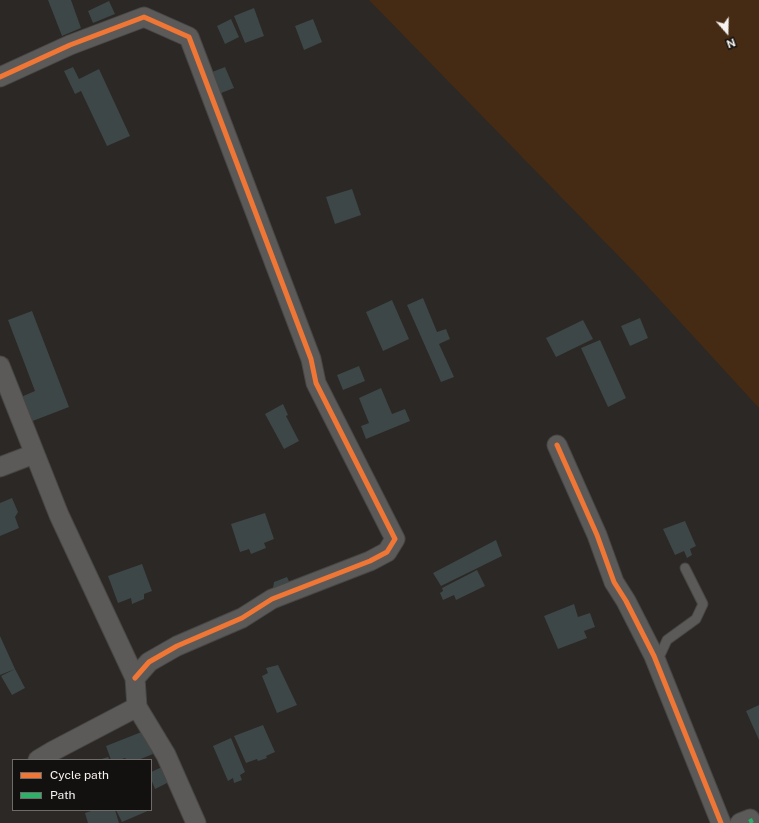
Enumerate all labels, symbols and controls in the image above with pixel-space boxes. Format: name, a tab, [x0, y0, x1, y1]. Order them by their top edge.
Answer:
north arrow	[707, 12, 747, 52]
text: N	[725, 36, 737, 50]
legend	[12, 759, 152, 811]
text: Cycle path	[50, 768, 109, 782]
text: Path	[50, 788, 76, 802]

